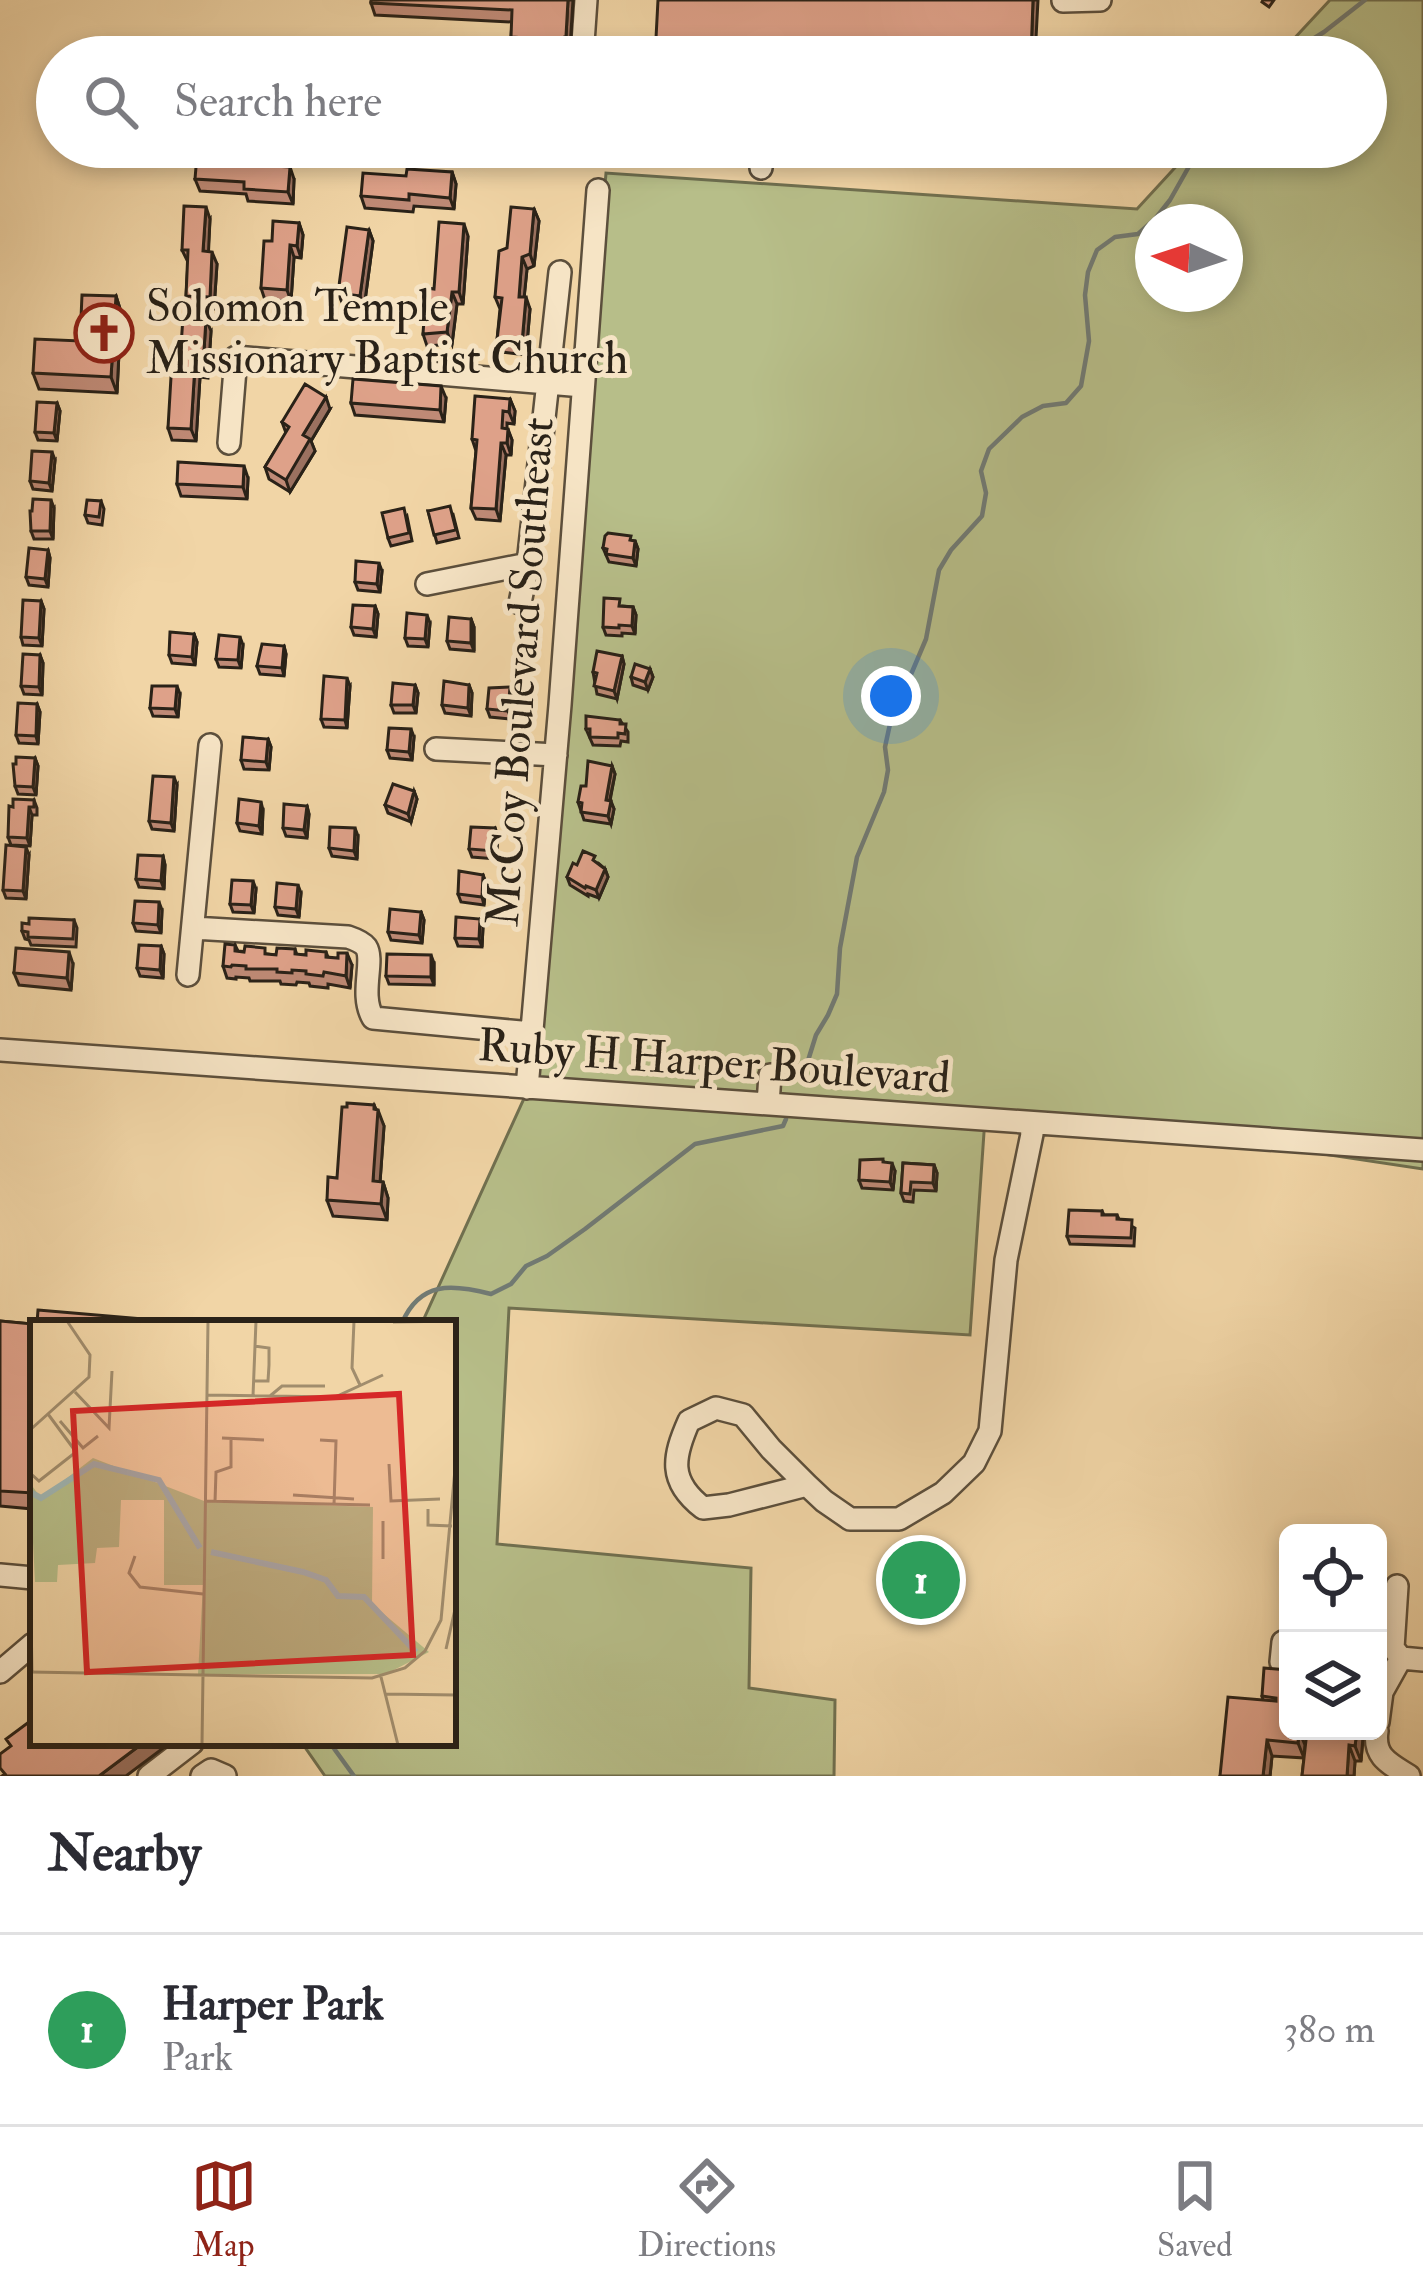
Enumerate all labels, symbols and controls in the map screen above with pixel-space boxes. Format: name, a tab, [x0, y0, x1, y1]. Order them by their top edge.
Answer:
search box	[36, 36, 1387, 168]
icon: search	[78, 69, 144, 135]
text: Search here	[174, 74, 382, 130]
north arrow	[1135, 204, 1243, 312]
place label: Solomon Temple Missionary Baptist Church	[146, 279, 628, 387]
church icon: Solomon Temple Missionary Baptist Church	[73, 302, 135, 364]
street label: McCoy Boulevard Southeast	[475, 416, 567, 928]
your location	[861, 666, 921, 726]
street label: Ruby H Harper Boulevard	[476, 1018, 952, 1106]
inset map	[30, 1320, 456, 1746]
map controls	[1279, 1524, 1387, 1740]
button: locate	[1279, 1524, 1387, 1632]
pin: 1	[882, 1535, 960, 1625]
button: layers	[1279, 1632, 1387, 1740]
text: Nearby	[48, 1822, 201, 1886]
text: Harper Park	[162, 1977, 384, 2033]
text: 1	[80, 2005, 94, 2054]
text: 380 m	[1283, 2005, 1375, 2054]
text: Park	[162, 2033, 233, 2082]
tab: Map	[191, 2153, 257, 2266]
tab: Directions	[638, 2153, 776, 2266]
tab: Saved	[1157, 2153, 1232, 2266]

